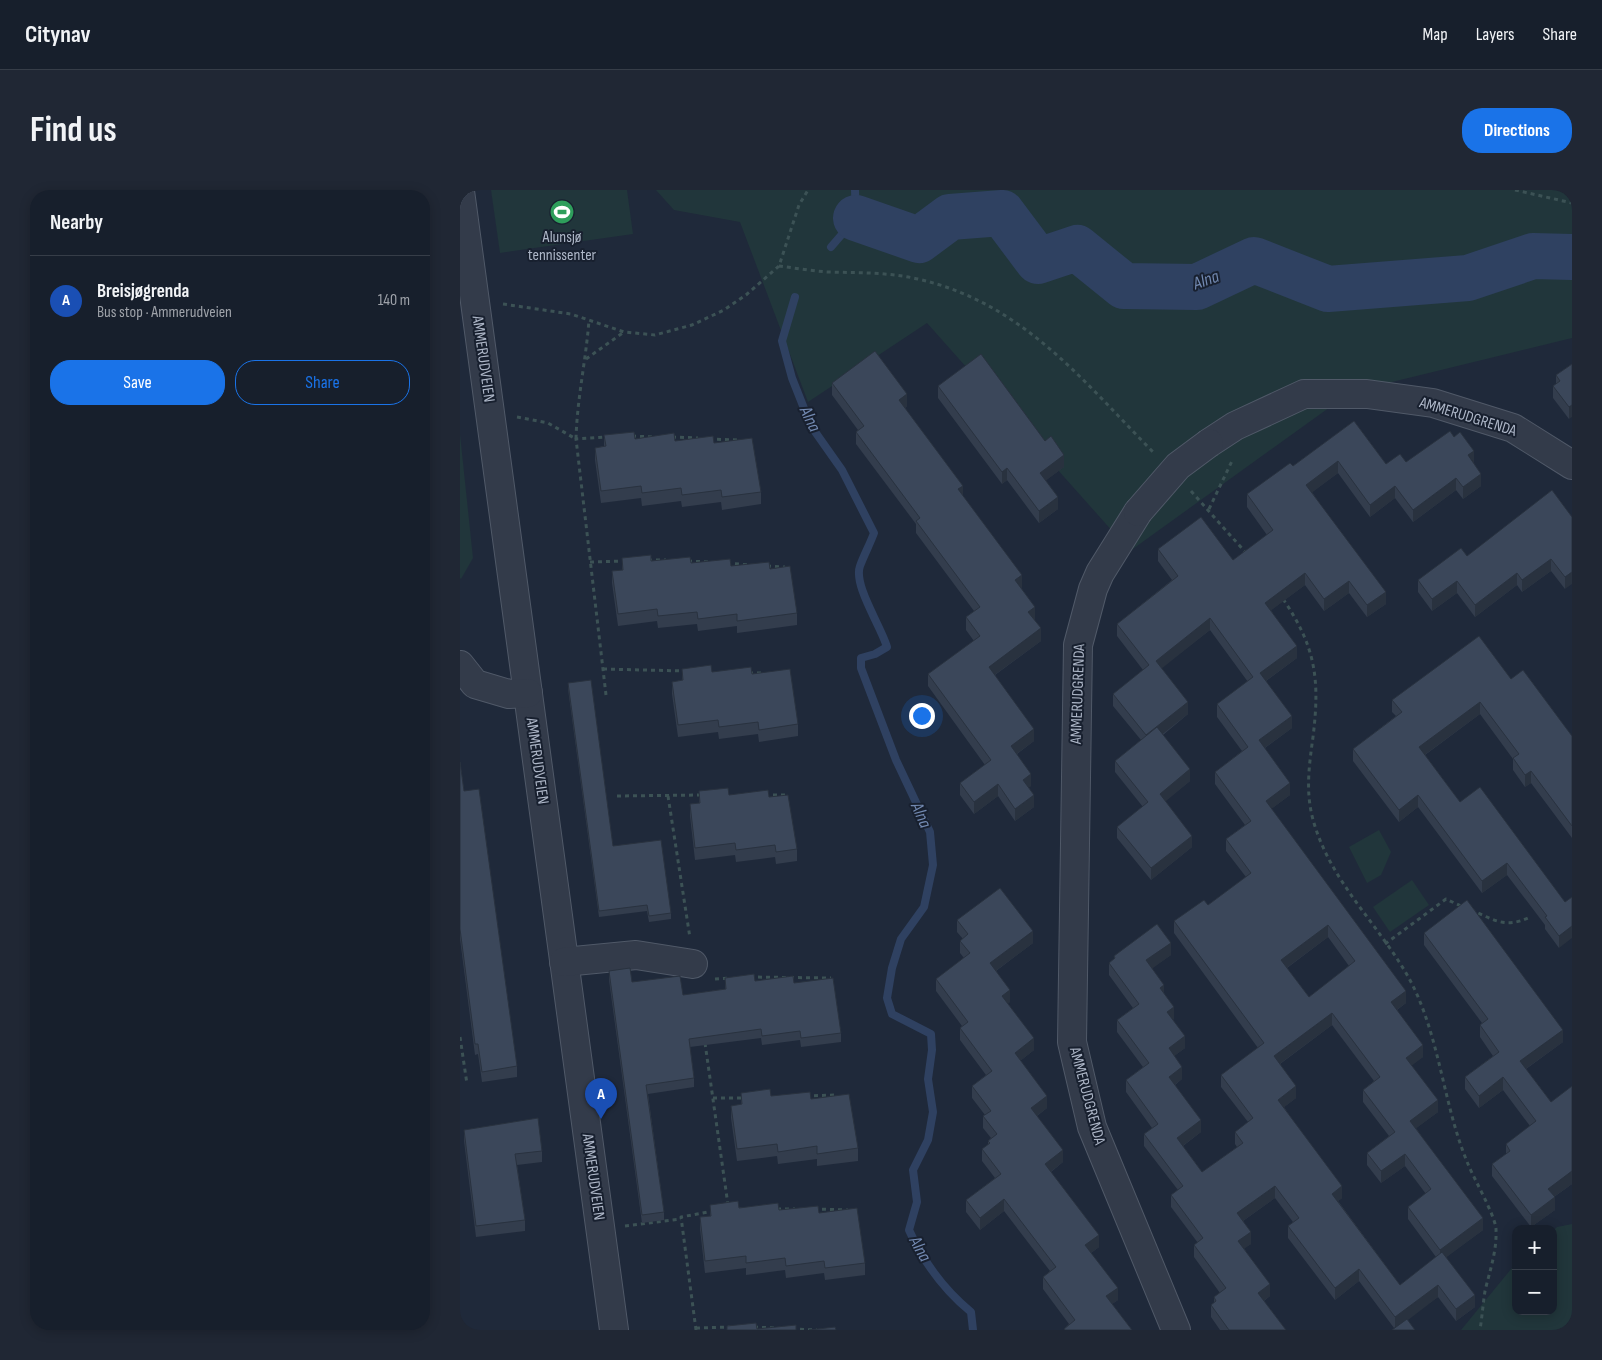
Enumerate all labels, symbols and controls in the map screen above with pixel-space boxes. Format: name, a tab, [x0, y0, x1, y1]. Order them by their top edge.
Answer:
text: Citynav	[25, 20, 91, 49]
text: Map	[1423, 24, 1448, 45]
text: Layers	[1476, 24, 1515, 45]
text: Share	[1543, 24, 1577, 45]
button: Directions	[1462, 108, 1572, 153]
text: Find us	[30, 109, 117, 152]
sports icon: Alunsjø tennissenter	[549, 199, 575, 225]
text: Nearby	[50, 210, 103, 235]
place label: Alunsjø tennissenter	[528, 228, 597, 265]
water label: Alna	[1189, 266, 1222, 294]
text: Breisjøgrenda	[97, 280, 189, 303]
text: A	[62, 291, 70, 310]
text: 140 m	[378, 291, 410, 310]
text: Bus stop · Ammerudveien	[97, 303, 232, 322]
street label: AMMERUDVEIEN	[467, 314, 498, 403]
button: Save	[50, 360, 225, 405]
button: Share	[235, 360, 410, 405]
street label: AMMERUDGRENDA	[1416, 393, 1519, 441]
water label: Alna	[794, 402, 825, 436]
street label: AMMERUDGRENDA	[1067, 643, 1089, 745]
your location	[909, 703, 935, 729]
street label: AMMERUDVEIEN	[521, 716, 552, 805]
water label: Alna	[906, 798, 936, 832]
street label: AMMERUDGRENDA	[1065, 1044, 1109, 1147]
pin: A	[585, 1078, 617, 1119]
street label: AMMERUDVEIEN	[577, 1132, 608, 1221]
map controls	[1512, 1225, 1557, 1315]
button: +	[1512, 1225, 1557, 1270]
water label: Alna	[904, 1232, 936, 1266]
button: −	[1512, 1270, 1557, 1315]

